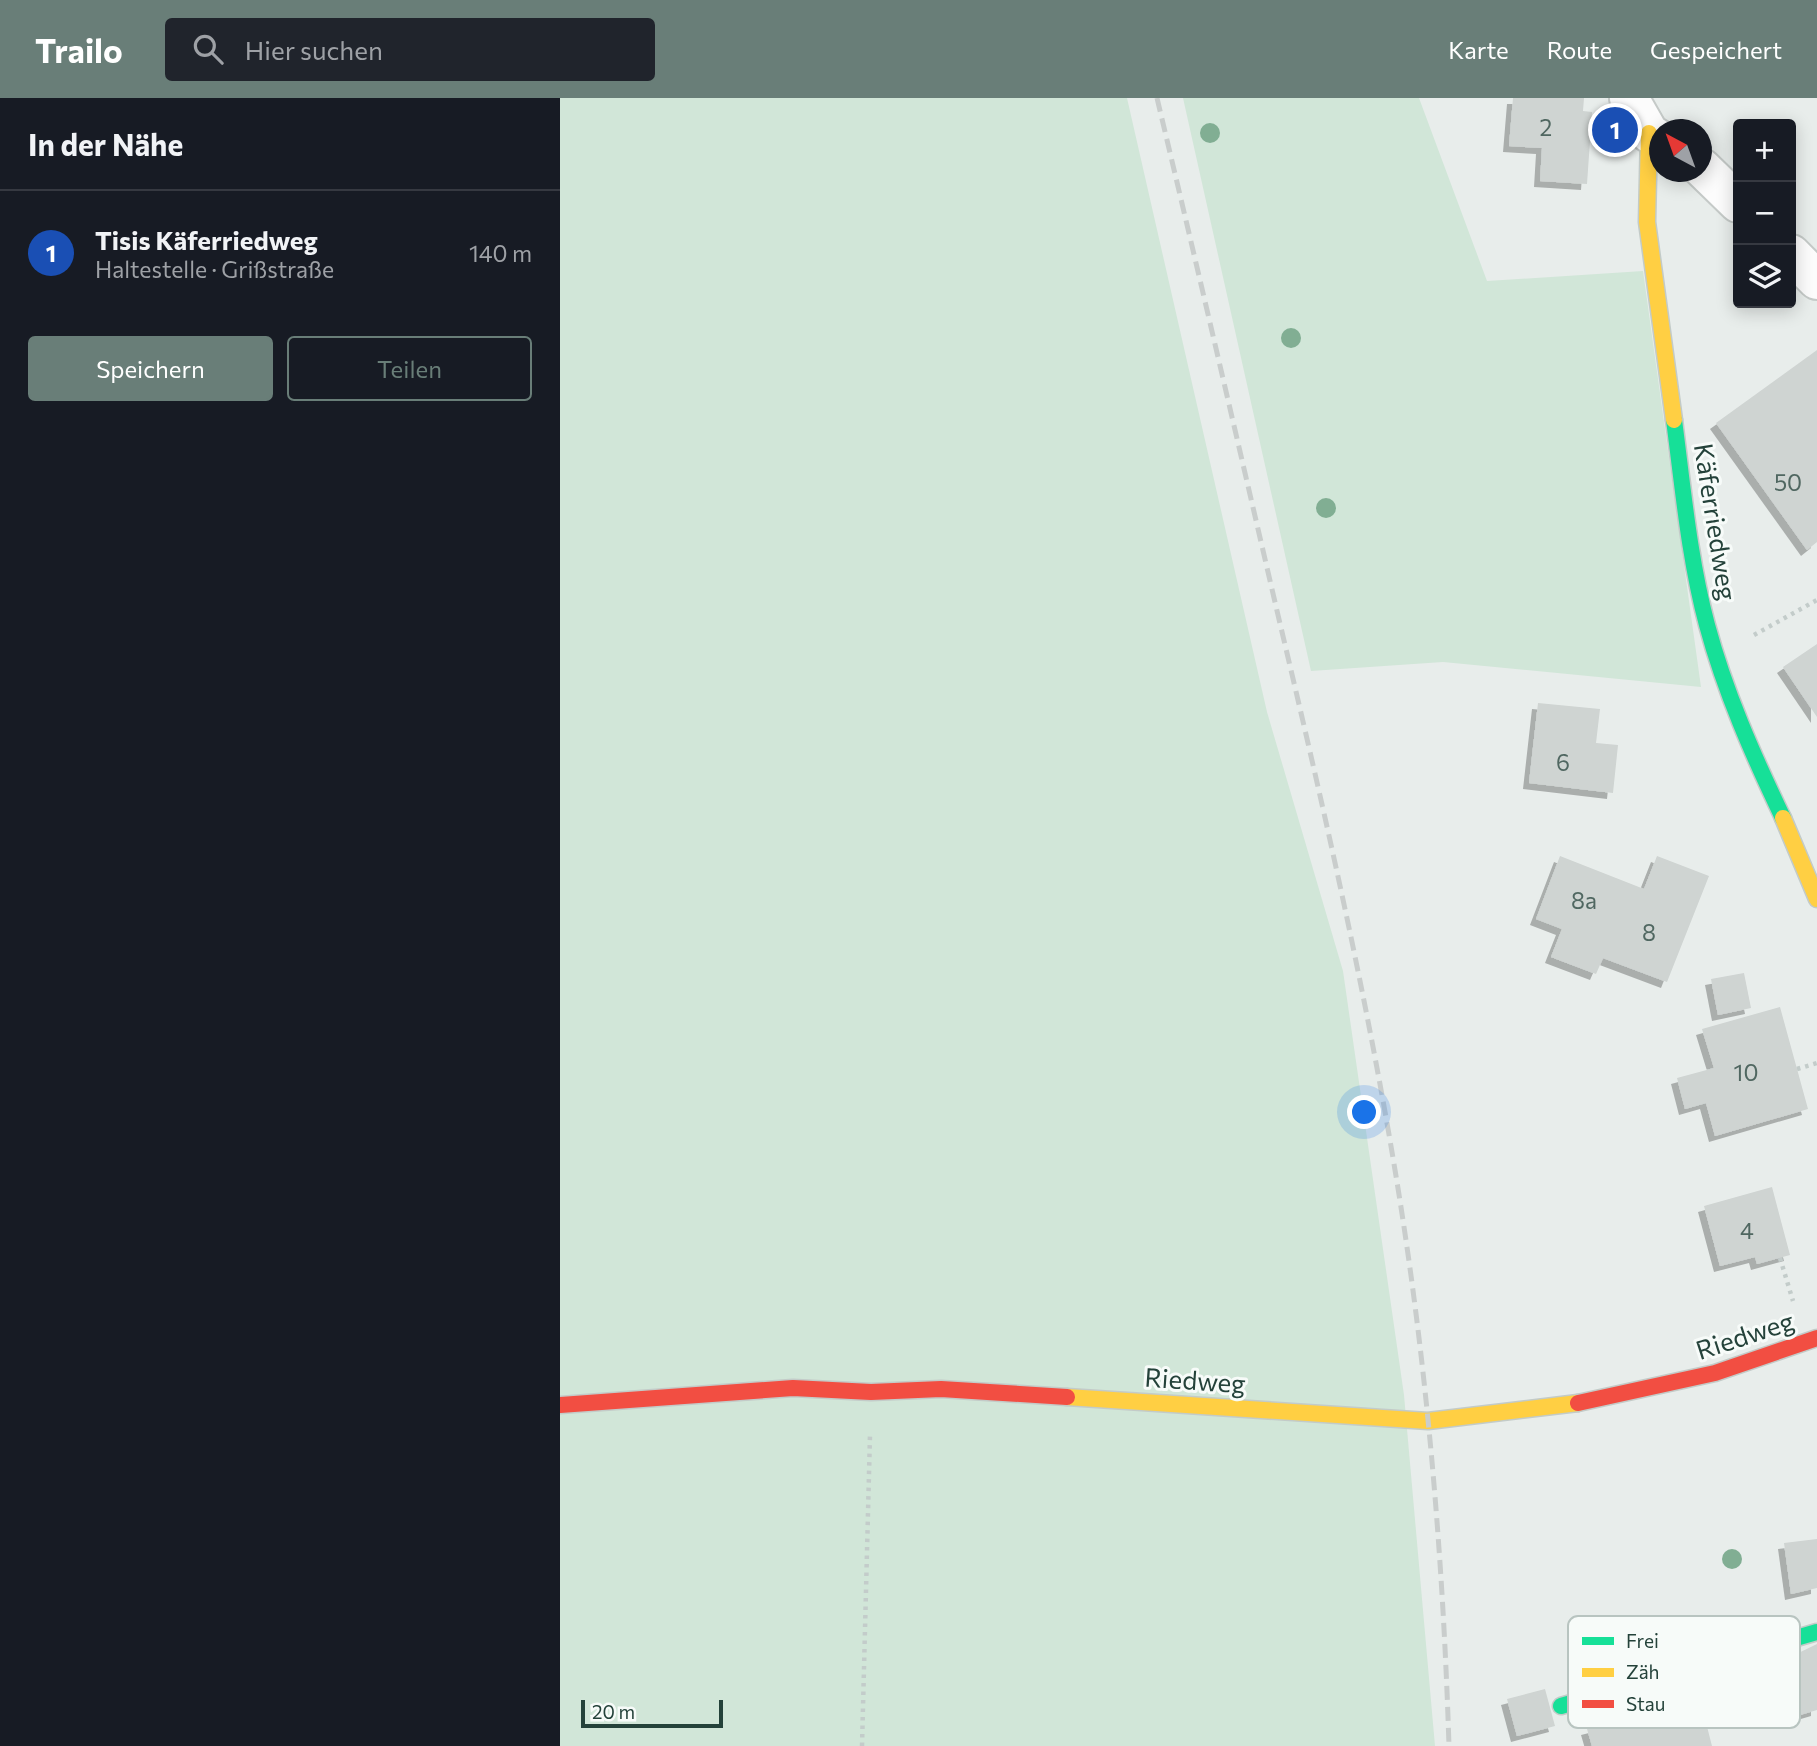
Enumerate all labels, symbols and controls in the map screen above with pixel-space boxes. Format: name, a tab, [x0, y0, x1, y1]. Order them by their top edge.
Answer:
search box	[165, 18, 655, 81]
text: Trailo	[35, 29, 123, 70]
icon: search	[189, 30, 227, 68]
text: Hier suchen	[245, 34, 383, 65]
text: Karte	[1448, 35, 1509, 64]
text: Route	[1547, 35, 1612, 64]
text: Gespeichert	[1650, 35, 1782, 64]
pin: 1	[1592, 104, 1638, 156]
house number: 2	[1540, 113, 1552, 141]
north arrow	[1649, 119, 1712, 182]
map controls	[1733, 119, 1796, 308]
button: +	[1733, 119, 1796, 182]
text: In der Nähe	[28, 125, 183, 162]
button: −	[1733, 182, 1796, 245]
text: Tisis Käferriedweg	[95, 224, 318, 255]
text: 1	[46, 239, 56, 267]
text: 140 m	[469, 239, 532, 267]
button: layers	[1733, 245, 1796, 308]
text: Haltestelle · Grißstraße	[95, 255, 334, 283]
button: Speichern	[28, 336, 273, 401]
button: Teilen	[287, 336, 532, 401]
street label: Käferriedweg	[1689, 441, 1744, 603]
house number: 50	[1774, 468, 1802, 496]
house number: 6	[1556, 748, 1570, 776]
house number: 8a	[1571, 886, 1597, 914]
house number: 8	[1642, 918, 1656, 946]
house number: 10	[1734, 1058, 1758, 1086]
your location	[1347, 1095, 1381, 1129]
house number: 4	[1740, 1216, 1754, 1244]
street label: Riedweg	[1692, 1304, 1797, 1365]
street label: Riedweg	[1144, 1361, 1247, 1398]
legend	[1568, 1616, 1800, 1728]
text: Frei	[1626, 1629, 1659, 1652]
text: Zäh	[1626, 1660, 1660, 1683]
text: Stau	[1626, 1692, 1665, 1715]
scale bar	[581, 1697, 723, 1729]
text: 20 m	[592, 1700, 635, 1723]

